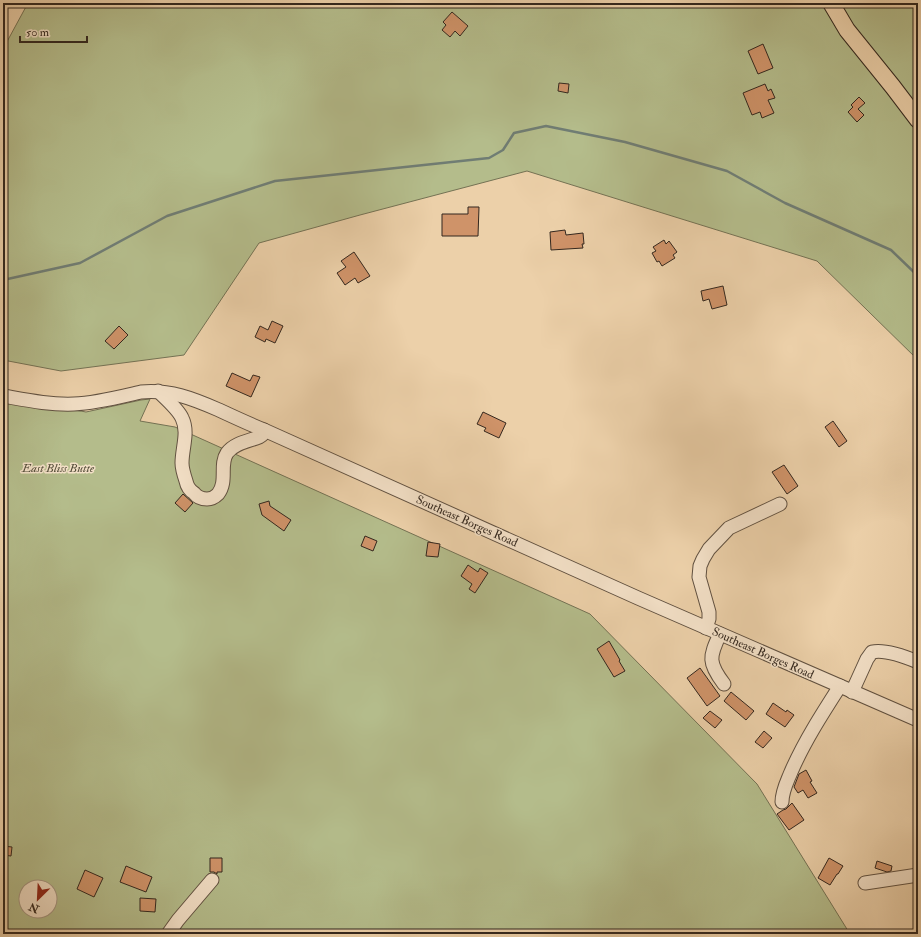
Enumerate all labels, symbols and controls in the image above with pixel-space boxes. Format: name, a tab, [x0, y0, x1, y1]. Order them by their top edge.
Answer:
scale bar	[20, 18, 87, 44]
text: 50 m	[26, 25, 50, 40]
park label: East Bliss Butte	[21, 461, 95, 476]
street label: Southeast Borges Road	[414, 492, 520, 551]
street label: Southeast Borges Road	[710, 624, 816, 683]
north arrow	[18, 879, 58, 919]
text: N	[26, 899, 42, 916]

